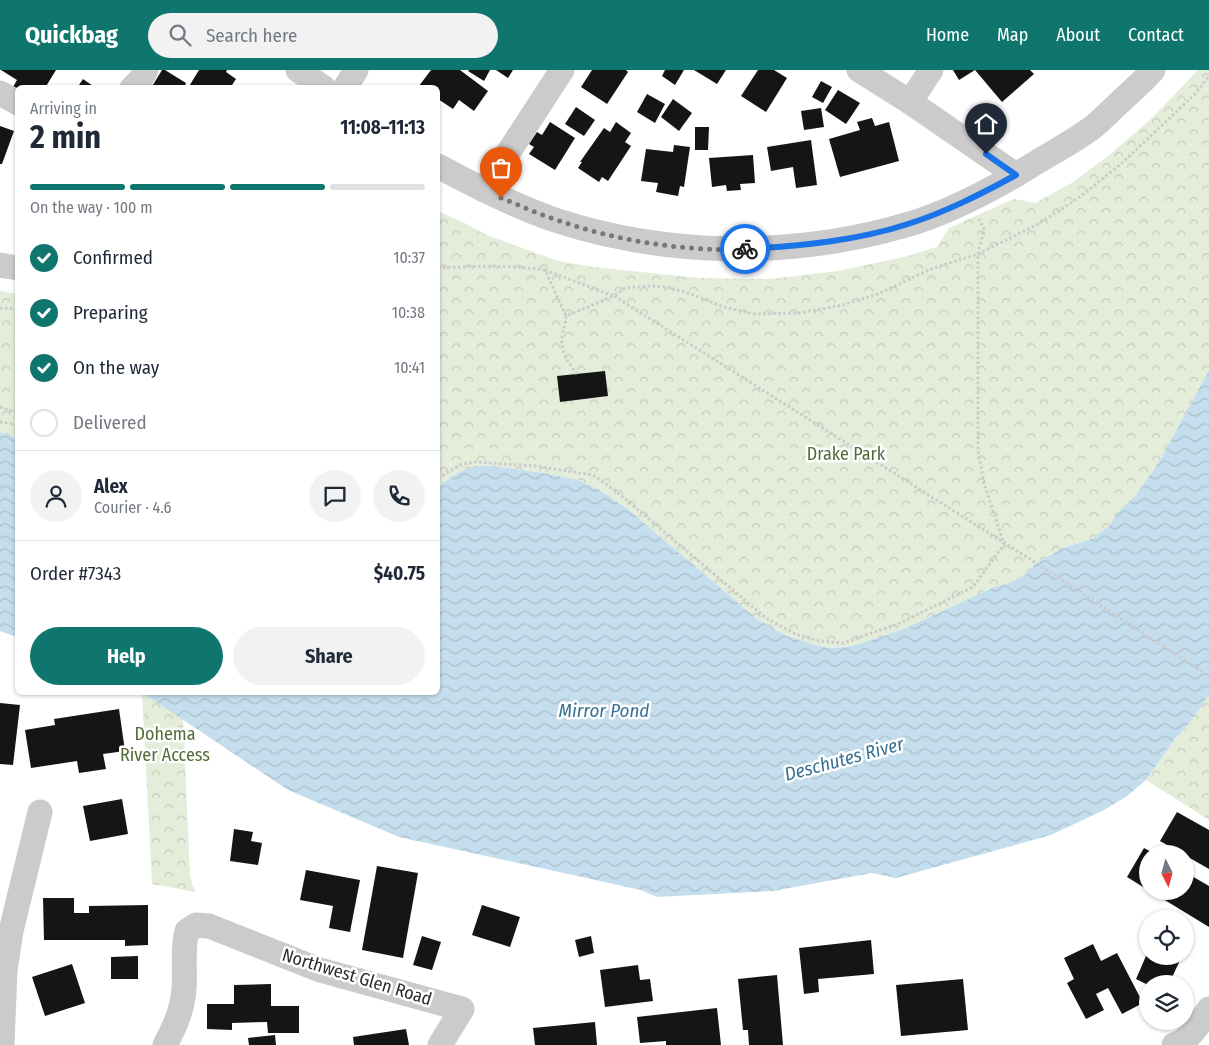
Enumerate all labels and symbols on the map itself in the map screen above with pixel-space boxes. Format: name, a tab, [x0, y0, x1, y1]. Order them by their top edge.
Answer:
pin	[965, 103, 1007, 154]
pin	[480, 147, 522, 198]
courier	[720, 224, 770, 274]
park label: Drake Park	[807, 443, 886, 465]
water label: Mirror Pond	[559, 699, 649, 722]
park label: Dohema River Access	[120, 723, 210, 766]
water label: Deschutes River	[782, 732, 907, 786]
north arrow	[1139, 845, 1194, 900]
street label: Northwest Glen Road	[279, 944, 435, 1010]

